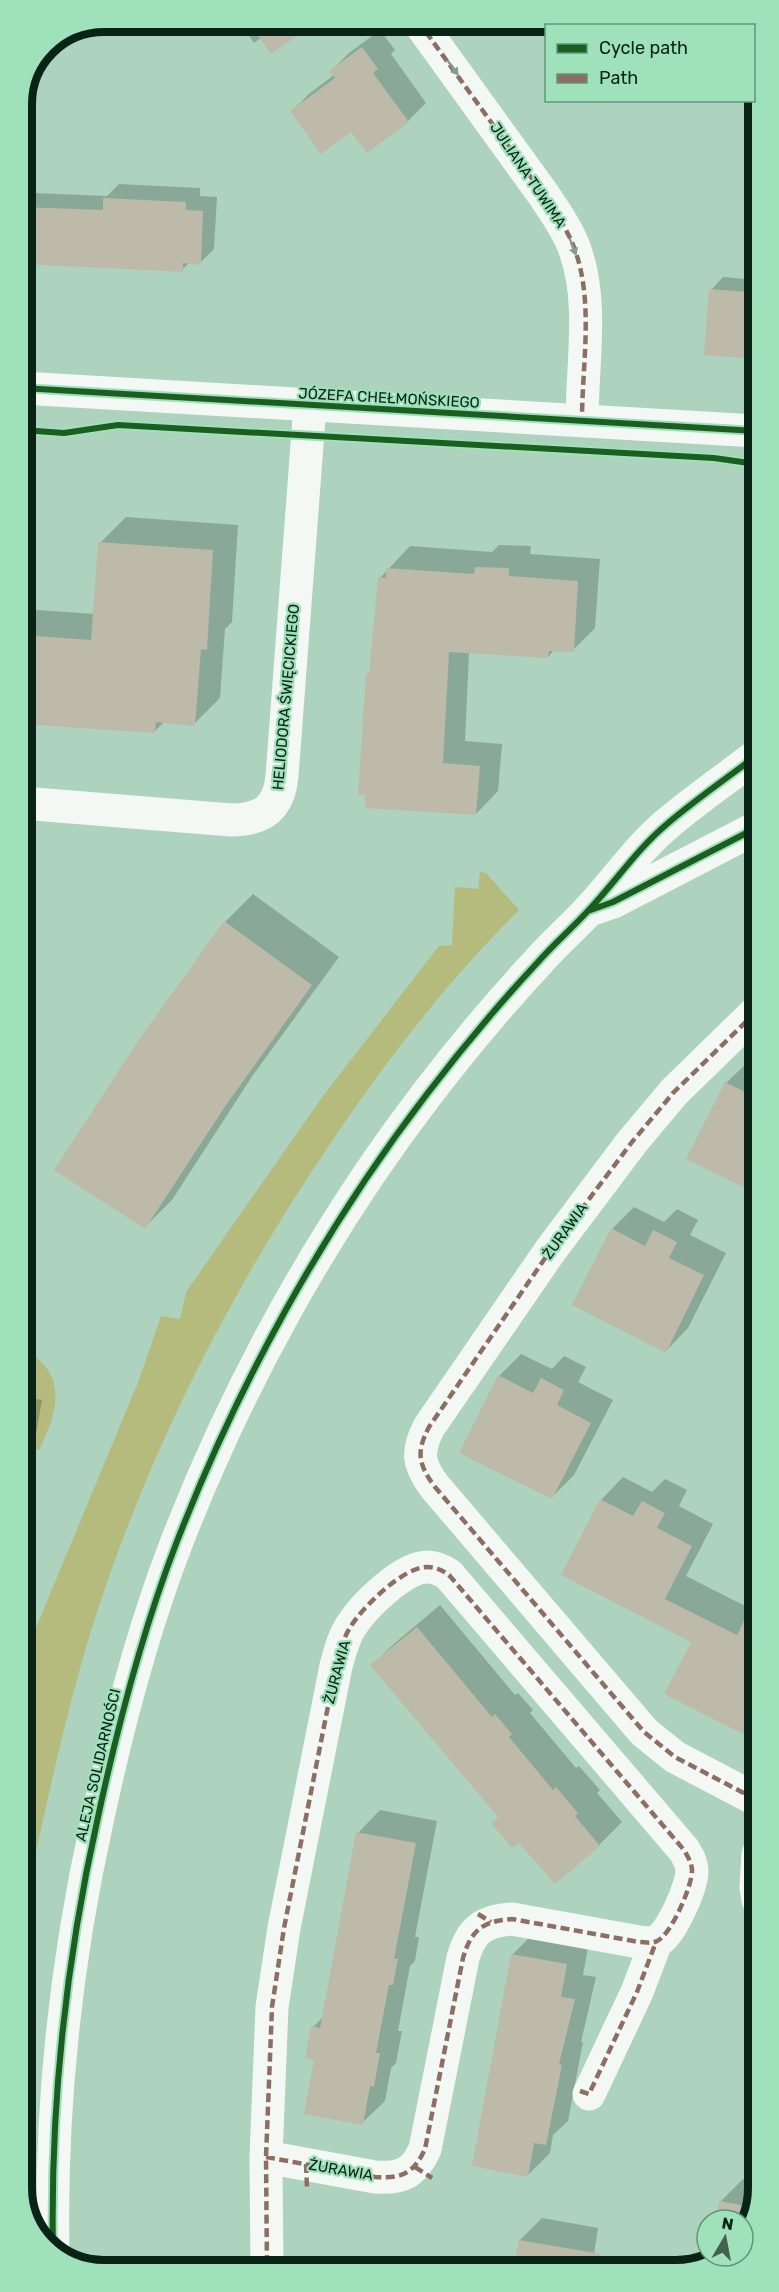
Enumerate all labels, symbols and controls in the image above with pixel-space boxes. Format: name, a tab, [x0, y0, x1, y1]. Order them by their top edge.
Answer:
legend	[545, 24, 755, 102]
text: Cycle path	[599, 37, 688, 59]
one-way arrow	[447, 60, 459, 76]
text: Path	[599, 67, 638, 89]
street label: JULIANA TUWIMA	[486, 119, 570, 231]
one-way arrow	[569, 238, 578, 256]
street label: JÓZEFA CHEŁMOŃSKIEGO	[298, 384, 480, 412]
street label: HELIODORA ŚWIĘCICKIEGO	[269, 603, 303, 791]
street label: ŻURAWIA	[539, 1199, 591, 1263]
street label: ŻURAWIA	[320, 1638, 354, 1706]
street label: ALEJA SOLIDARNOŚCI	[72, 1687, 124, 1843]
street label: ŻURAWIA	[307, 2155, 375, 2185]
north arrow	[695, 2208, 755, 2268]
text: N	[720, 2213, 735, 2234]

